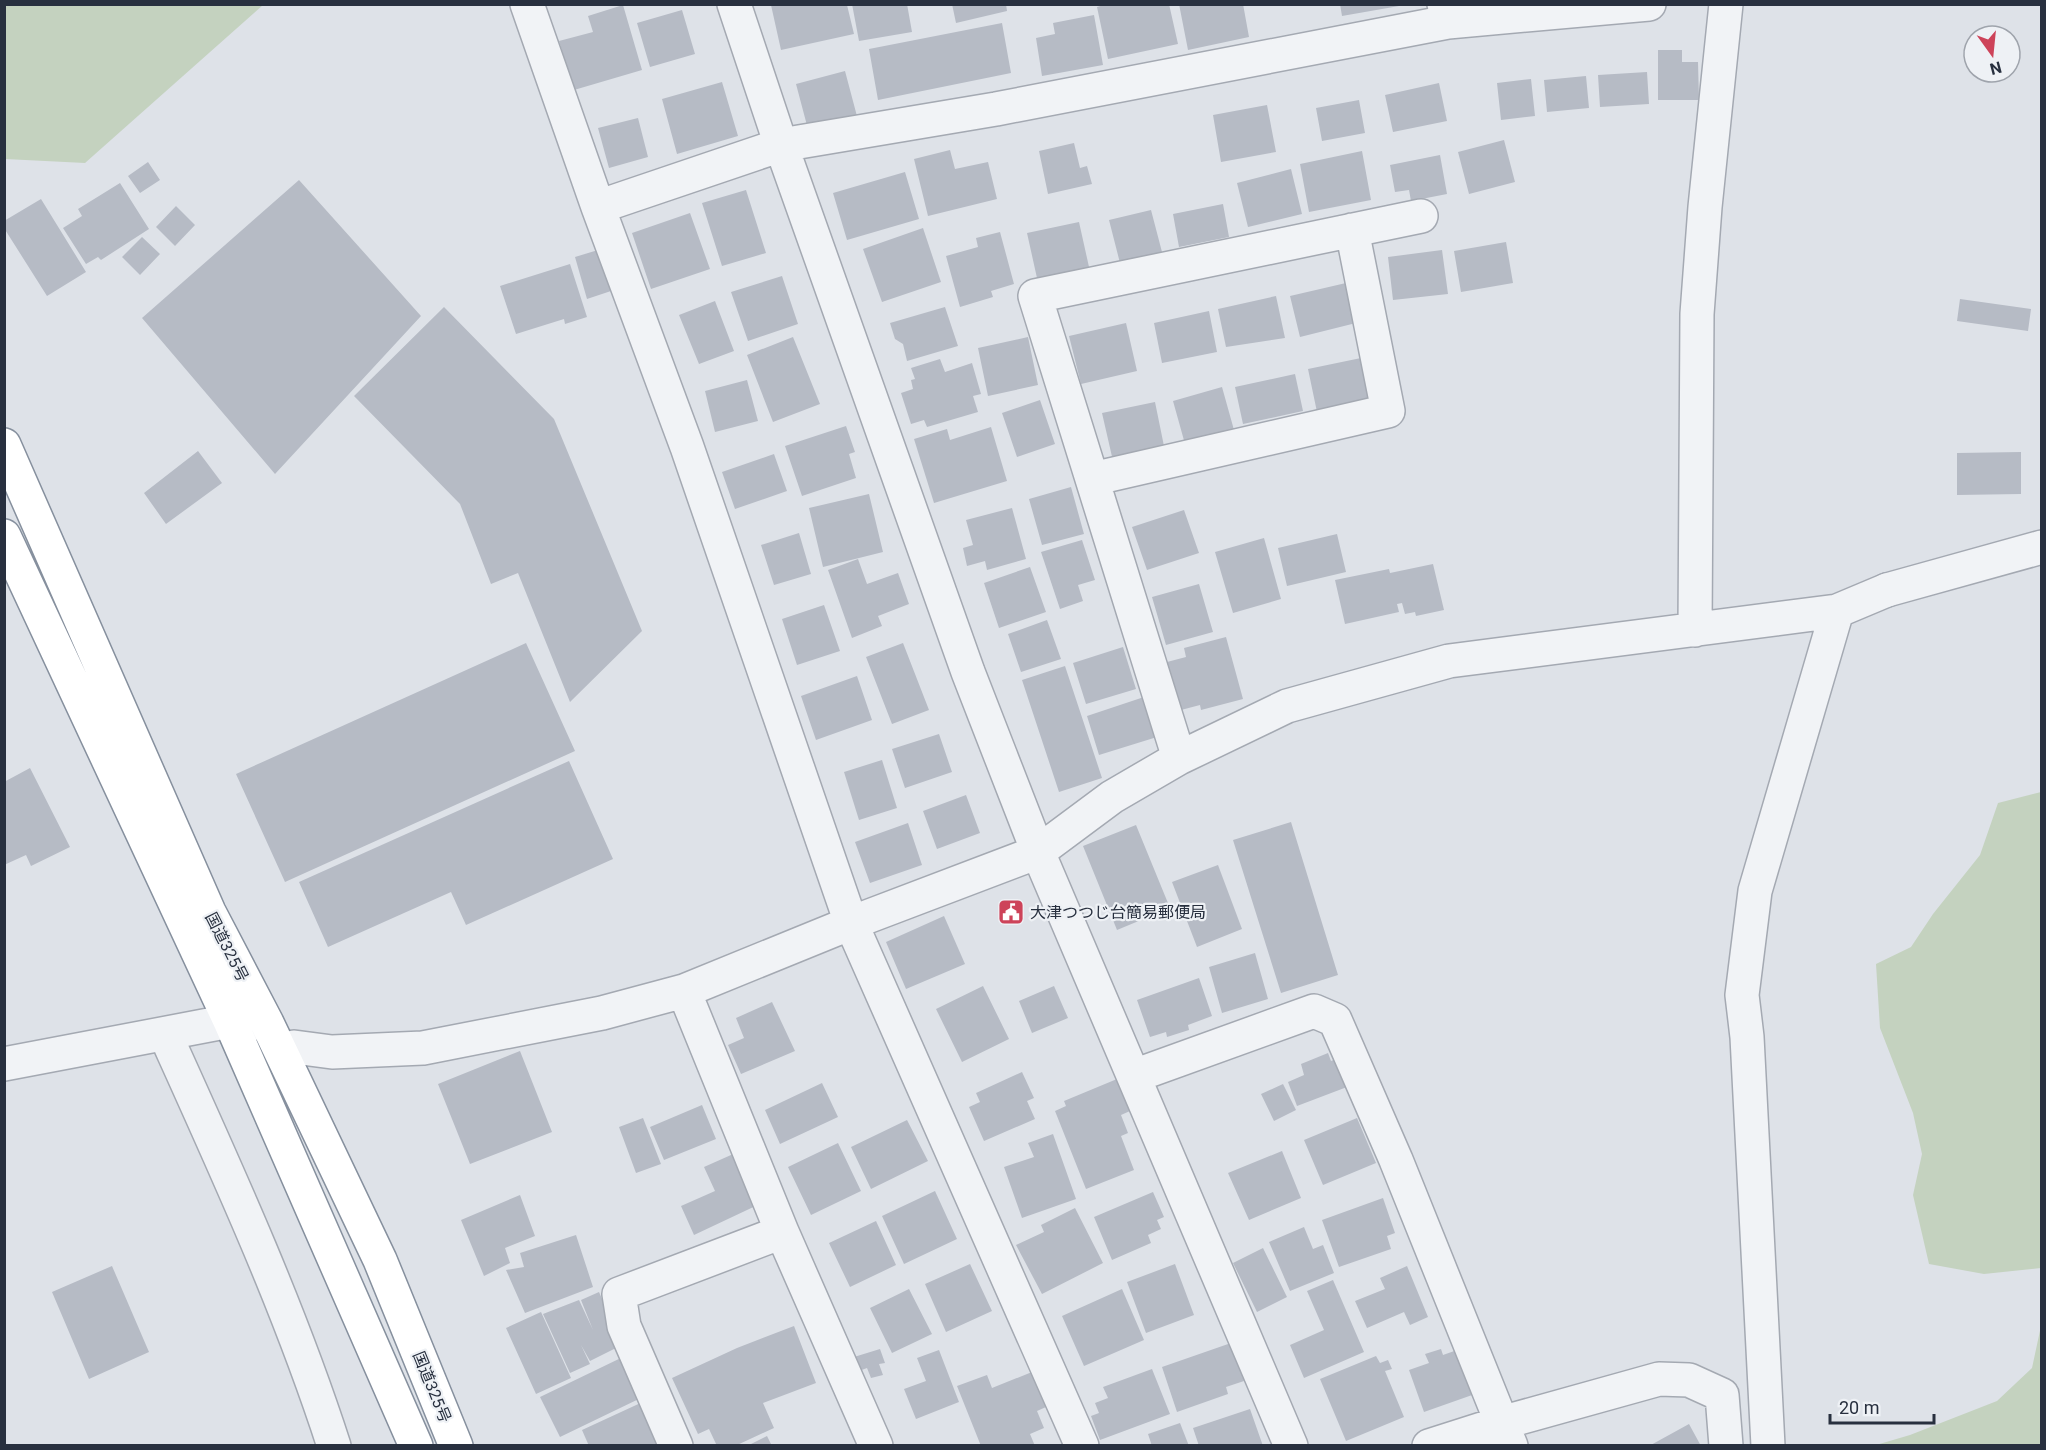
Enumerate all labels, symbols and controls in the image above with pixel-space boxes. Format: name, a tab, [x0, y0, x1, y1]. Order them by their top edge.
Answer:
north arrow	[1962, 24, 2022, 84]
text: N	[1988, 57, 2004, 79]
public building icon: 大津つつじ台簡易郵便局	[996, 897, 1026, 927]
place label: 大津つつじ台簡易郵便局	[1030, 903, 1206, 922]
street label: 国道325号	[202, 909, 252, 985]
street label: 国道325号	[409, 1349, 455, 1425]
scale bar	[1830, 1387, 1934, 1425]
text: 20 m	[1839, 1397, 1879, 1418]

